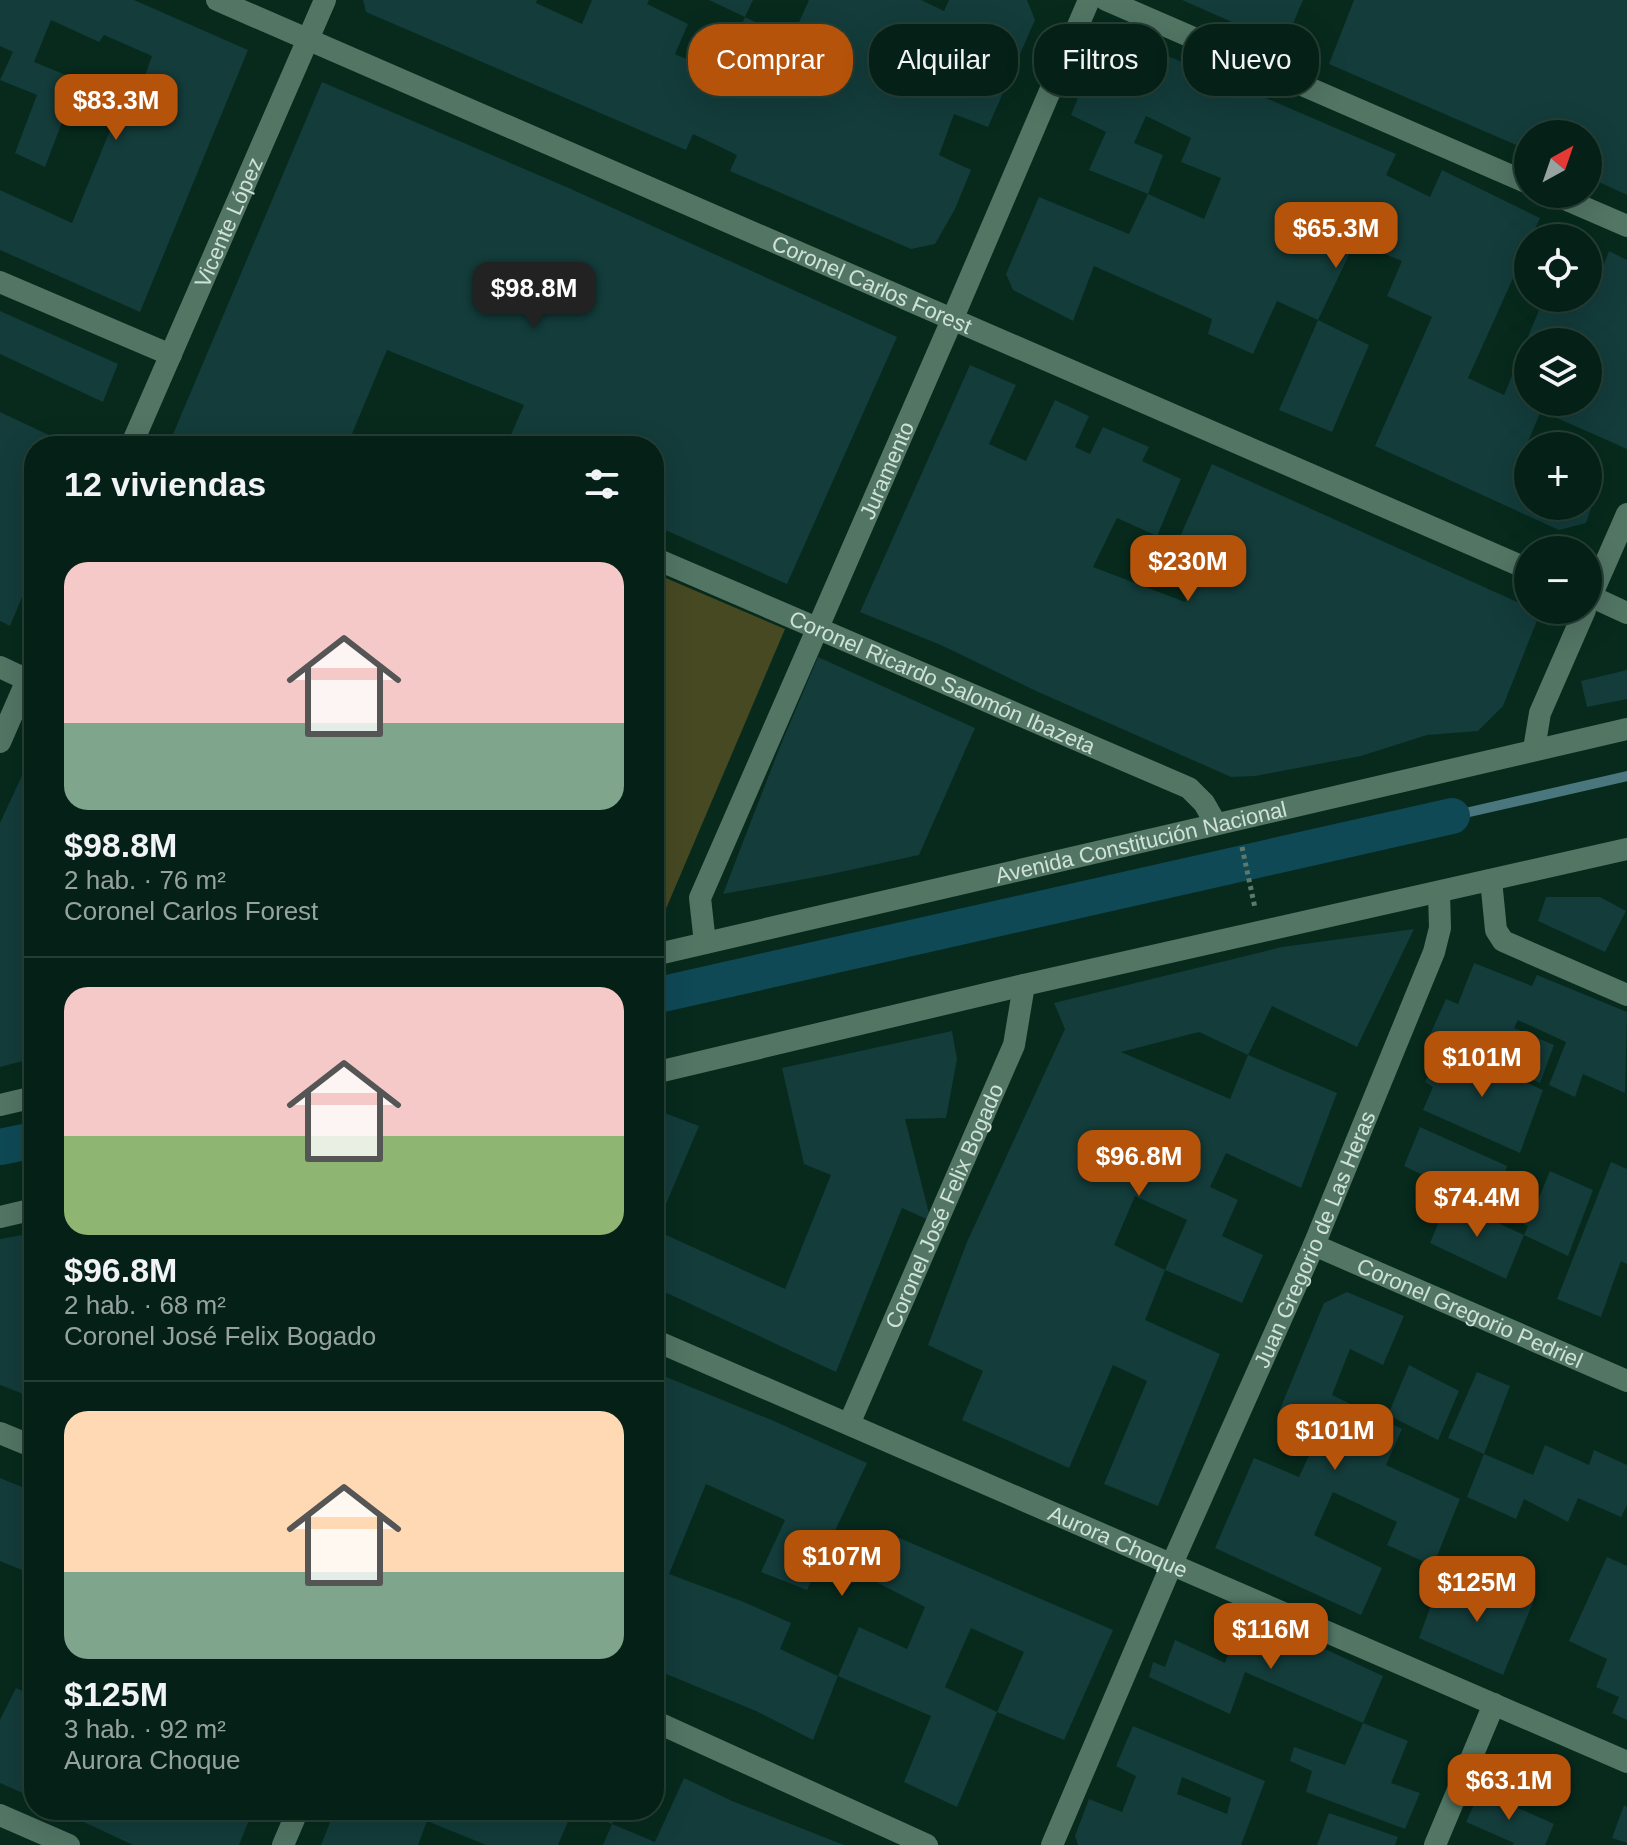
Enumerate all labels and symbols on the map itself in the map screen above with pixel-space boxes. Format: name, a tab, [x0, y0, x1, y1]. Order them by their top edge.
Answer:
pin: $83.3M	[51, 74, 181, 142]
north arrow	[1514, 120, 1602, 208]
street label: Vicente López	[189, 153, 268, 291]
pin: $65.3M	[1271, 202, 1401, 270]
street label: Coronel Carlos Forest	[768, 230, 976, 339]
pin: $98.8M	[469, 262, 599, 330]
street label: Juramento	[854, 417, 919, 523]
pin: $230M	[1132, 535, 1244, 603]
street label: Coronel Ricardo Salomón Ibazeta	[786, 605, 1100, 759]
street label: Avenida Constitución Nacional	[993, 796, 1289, 888]
pin: $101M	[1426, 1031, 1538, 1099]
street label: Coronel José Felix Bogado	[880, 1080, 1008, 1332]
street label: Juan Gregorio de Las Heras	[1248, 1107, 1380, 1372]
pin: $96.8M	[1074, 1130, 1204, 1198]
pin: $74.4M	[1412, 1171, 1542, 1239]
street label: Coronel Gregorio Pedriel	[1353, 1253, 1587, 1373]
pin: $101M	[1279, 1404, 1391, 1472]
street label: Aurora Choque	[1045, 1500, 1192, 1583]
pin: $107M	[786, 1530, 898, 1598]
pin: $125M	[1421, 1556, 1533, 1624]
pin: $116M	[1215, 1603, 1327, 1671]
pin: $63.1M	[1444, 1754, 1574, 1822]

